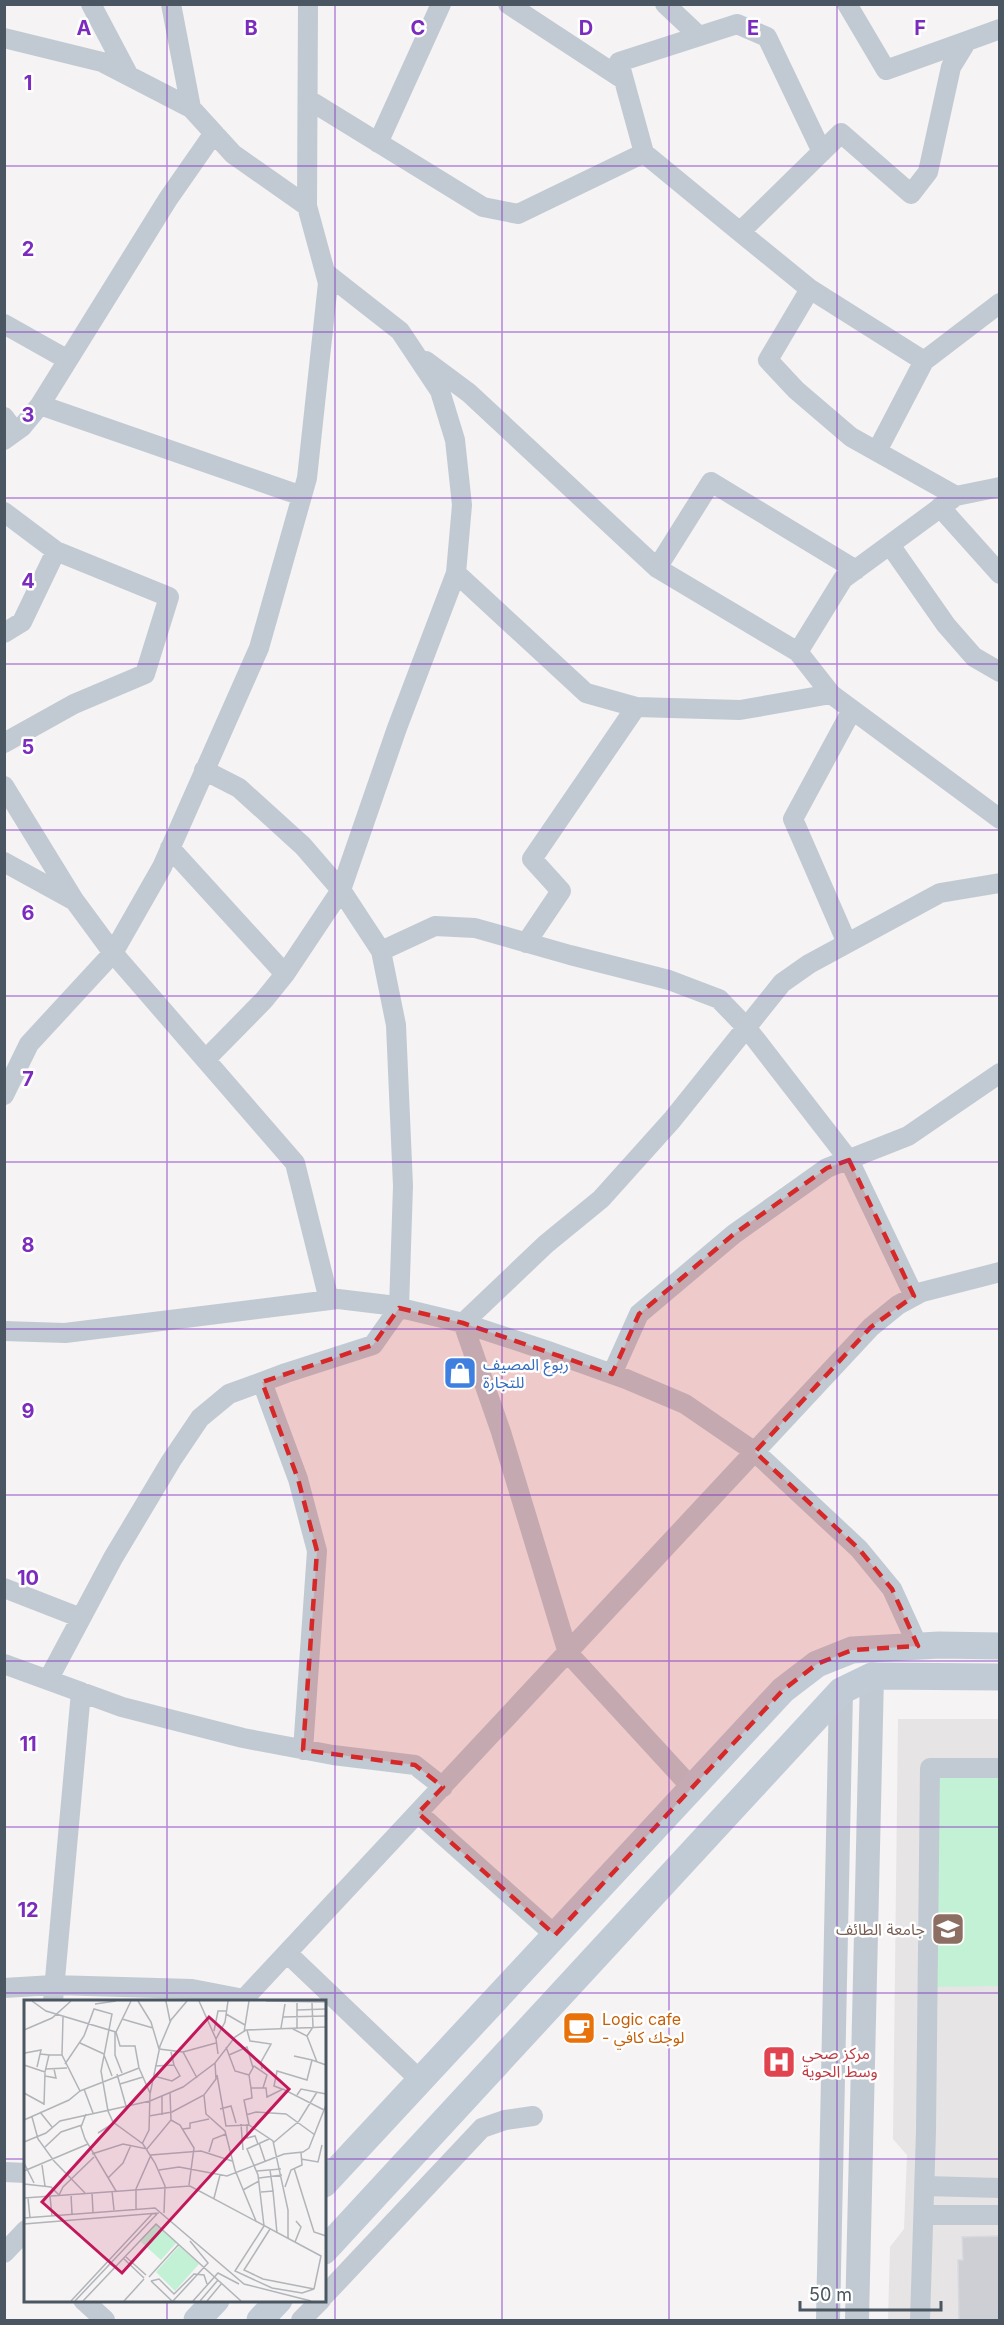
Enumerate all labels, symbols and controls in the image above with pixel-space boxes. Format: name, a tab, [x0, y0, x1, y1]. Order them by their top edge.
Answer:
text: A	[77, 16, 92, 40]
text: B	[244, 16, 258, 40]
text: C	[411, 16, 425, 40]
text: D	[579, 16, 593, 40]
text: E	[747, 16, 759, 40]
text: F	[914, 16, 926, 40]
text: 1	[24, 71, 32, 95]
text: 2	[22, 237, 34, 261]
text: 3	[22, 403, 34, 427]
text: 4	[21, 569, 35, 593]
text: 5	[22, 735, 34, 759]
text: 6	[22, 901, 35, 925]
text: 7	[22, 1067, 34, 1091]
text: 8	[21, 1233, 35, 1257]
place label: ربوع المصيف للتجارة	[483, 1354, 569, 1392]
shop icon: ربوع المصيف للتجارة	[442, 1355, 478, 1391]
text: 9	[22, 1399, 35, 1423]
text: 10	[17, 1566, 39, 1590]
text: 11	[19, 1732, 37, 1756]
text: 12	[17, 1898, 39, 1922]
school or university icon: جامعة الطائف	[930, 1911, 966, 1947]
place label: جامعة الطائف	[836, 1919, 925, 1939]
inset map	[24, 2000, 326, 2301]
place label: Logic cafe - لوجك كافي	[602, 2009, 684, 2050]
cafe icon: Logic cafe - لوجك كافي	[561, 2010, 597, 2046]
place label: مركز صحي وسط الحوية	[802, 2043, 878, 2081]
hospital icon: مركز صحي وسط الحوية	[761, 2044, 797, 2080]
scale bar	[800, 2274, 941, 2312]
text: 50 m	[809, 2284, 852, 2305]

